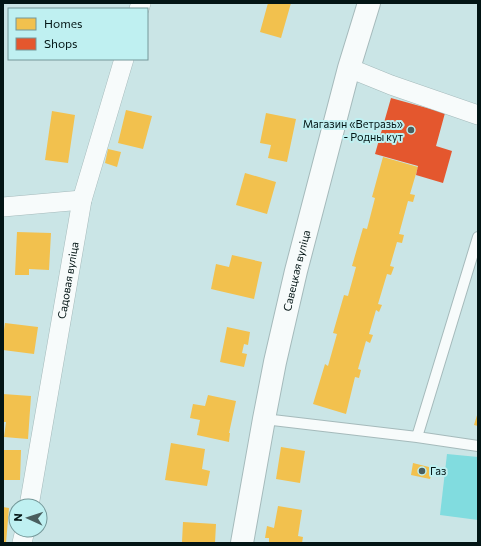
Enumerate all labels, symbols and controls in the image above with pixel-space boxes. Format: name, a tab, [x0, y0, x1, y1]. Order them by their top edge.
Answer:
legend	[8, 8, 148, 60]
text: Homes	[44, 16, 82, 30]
text: Shops	[44, 36, 78, 50]
place label: Магазин «Ветразь» - Родны кут	[303, 117, 403, 143]
marker: Магазин «Ветразь» - Родны кут	[406, 125, 416, 135]
street label: Савецкая вуліца	[280, 228, 312, 312]
street label: Садовая вуліца	[55, 241, 81, 320]
place label: Газ	[430, 464, 446, 477]
marker: Газ	[417, 466, 427, 476]
north arrow	[8, 498, 48, 538]
text: N	[11, 513, 24, 522]

